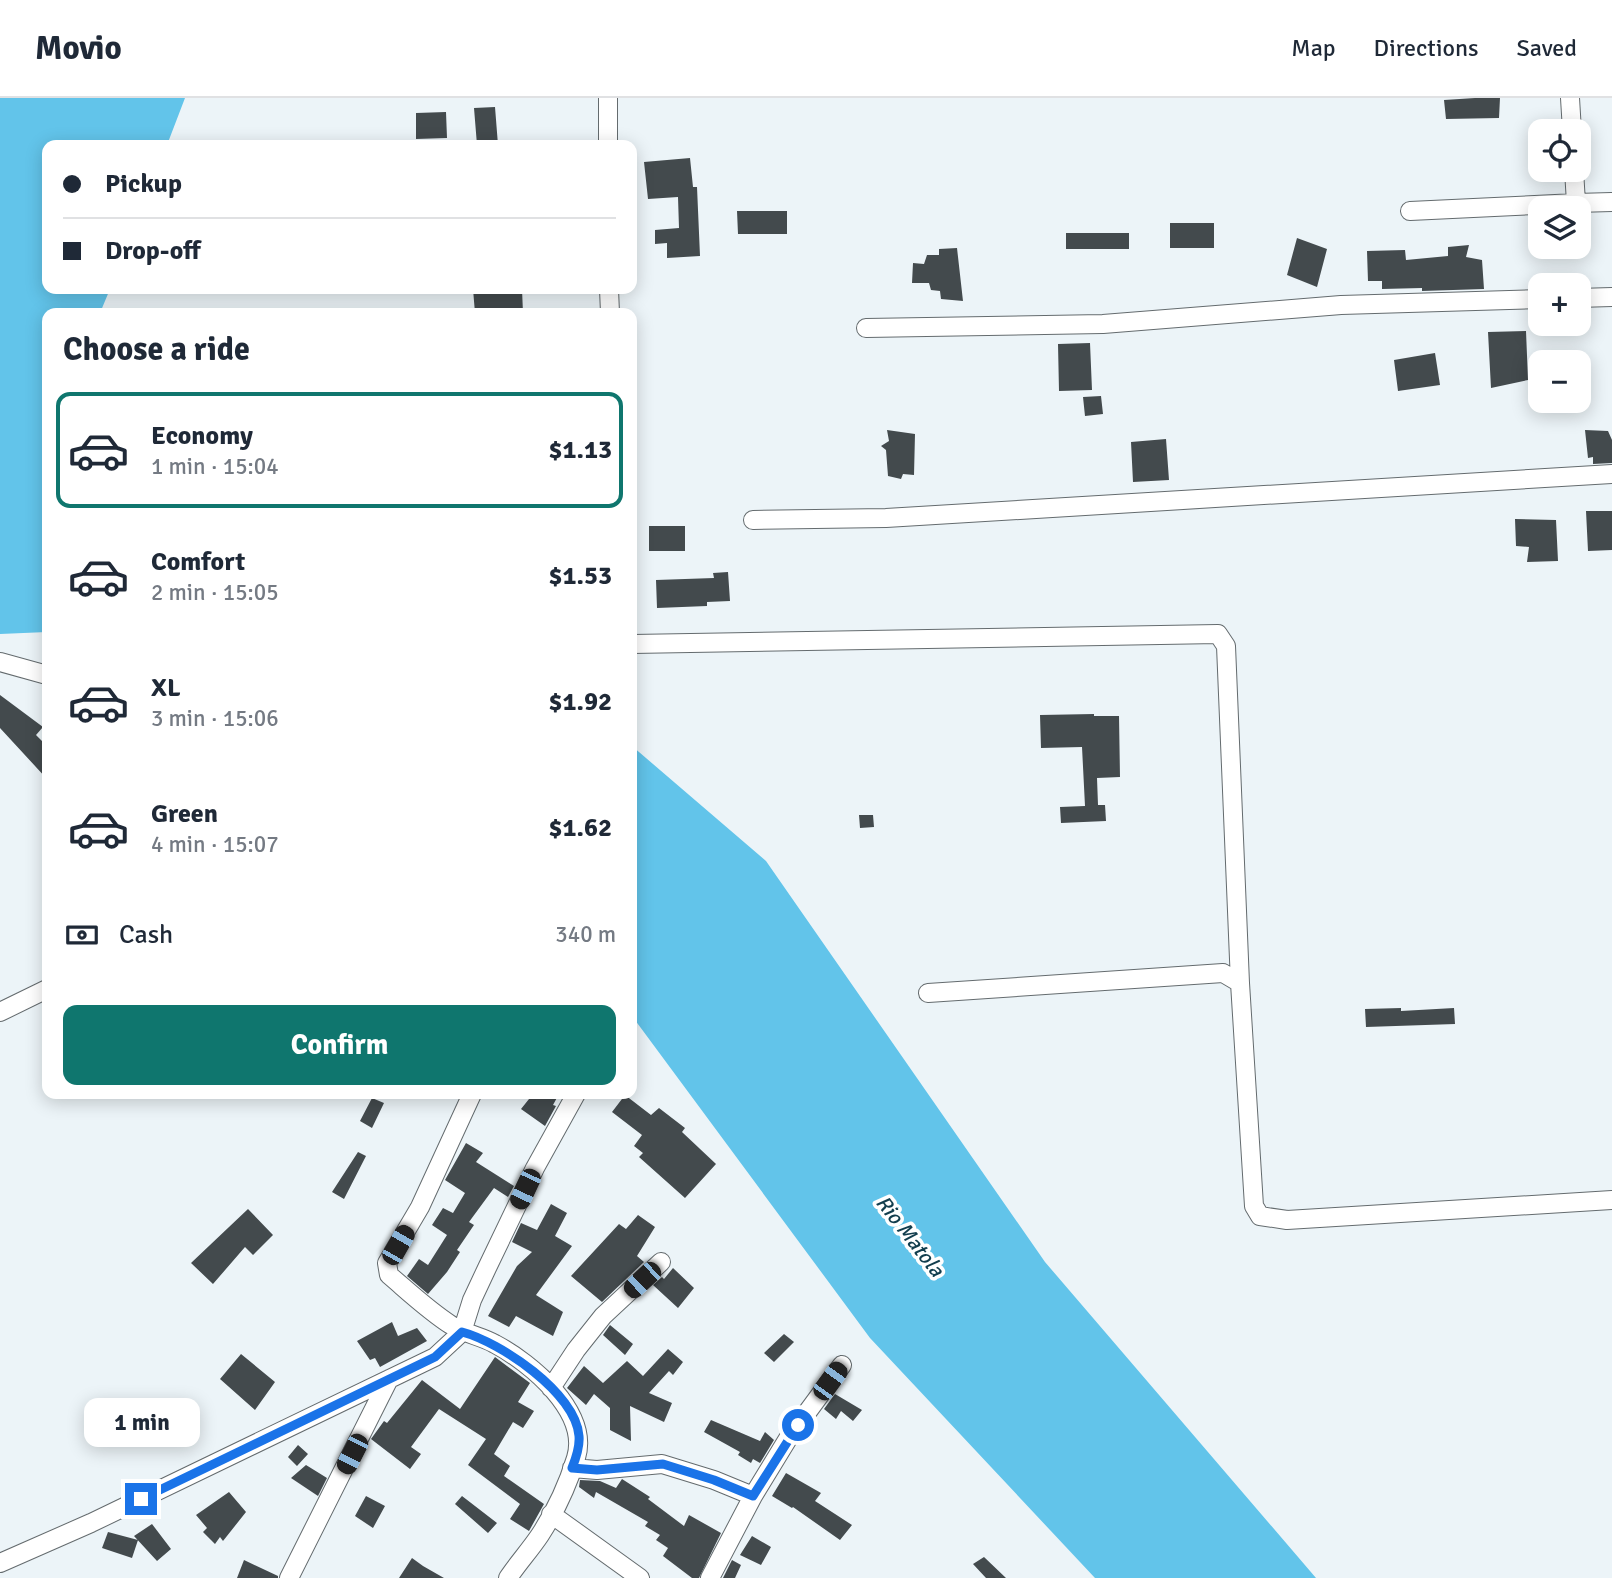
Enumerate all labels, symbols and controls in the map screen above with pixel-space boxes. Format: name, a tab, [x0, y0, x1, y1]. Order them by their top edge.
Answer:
text: Movio	[35, 28, 122, 69]
text: Map	[1291, 33, 1336, 63]
text: Directions	[1374, 33, 1479, 63]
text: Saved	[1517, 33, 1577, 63]
map controls	[1528, 119, 1591, 413]
button: locate	[1528, 119, 1591, 182]
text: Pickup	[105, 168, 182, 200]
button: layers	[1528, 196, 1591, 259]
text: Drop-off	[105, 235, 201, 267]
button: +	[1528, 273, 1591, 336]
text: Choose a ride	[63, 330, 250, 369]
button: −	[1528, 350, 1591, 413]
icon: car	[67, 419, 130, 482]
text: Economy	[151, 420, 253, 452]
text: $1.13	[548, 434, 612, 466]
text: 1 min · 15:04	[151, 452, 279, 481]
icon: car	[67, 545, 130, 608]
text: Comfort	[151, 546, 245, 578]
text: $1.53	[548, 560, 612, 592]
text: 2 min · 15:05	[151, 578, 279, 607]
icon: car	[67, 671, 130, 734]
text: XL	[151, 672, 181, 704]
text: $1.92	[548, 686, 612, 718]
text: 3 min · 15:06	[151, 704, 279, 733]
icon: car	[67, 797, 130, 860]
text: Green	[151, 798, 218, 830]
text: $1.62	[548, 812, 612, 844]
text: 4 min · 15:07	[151, 830, 279, 859]
icon: cash	[63, 916, 101, 954]
text: Cash	[119, 919, 173, 951]
text: 340 m	[555, 920, 616, 949]
button: Confirm	[63, 1005, 616, 1085]
car	[507, 1166, 544, 1212]
water label: Rio Matola	[870, 1190, 951, 1283]
car	[379, 1222, 418, 1268]
car	[620, 1258, 665, 1302]
car	[810, 1358, 851, 1404]
callout: 1 min	[83, 1398, 199, 1446]
text: 1 min	[114, 1408, 170, 1437]
route start	[782, 1409, 814, 1441]
car	[334, 1431, 371, 1477]
route end	[125, 1483, 157, 1515]

